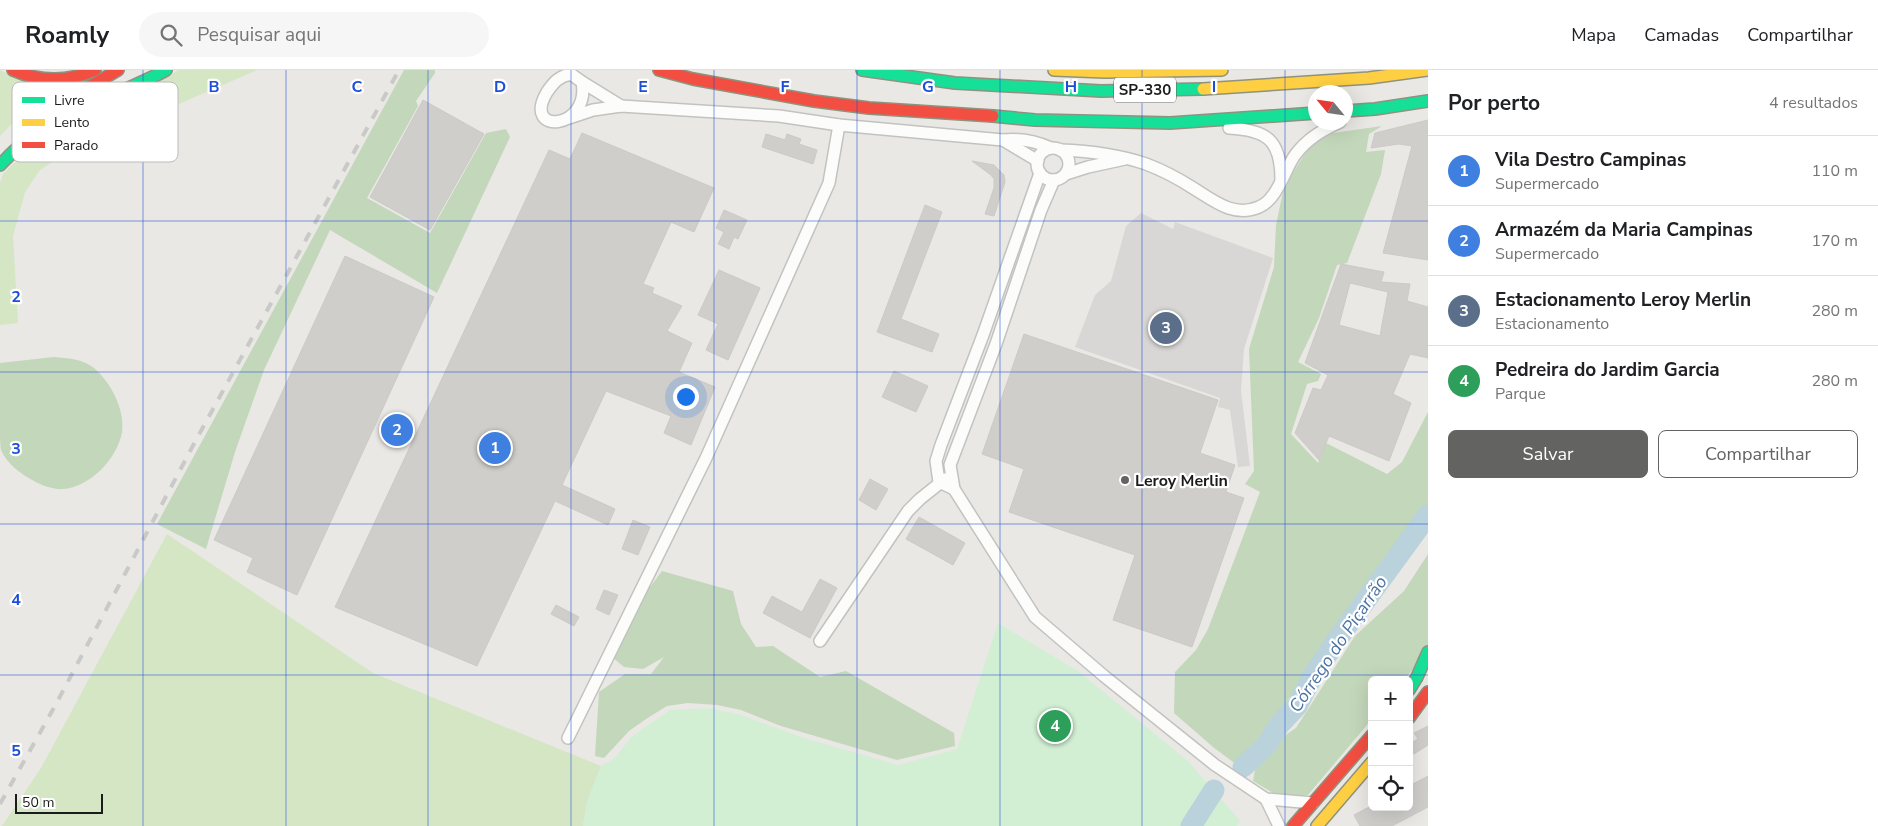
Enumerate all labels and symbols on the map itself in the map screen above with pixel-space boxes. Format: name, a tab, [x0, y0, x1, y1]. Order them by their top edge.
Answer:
text: B	[208, 76, 220, 98]
text: C	[352, 76, 363, 98]
text: D	[494, 76, 506, 98]
text: E	[638, 76, 648, 98]
text: F	[781, 76, 790, 98]
text: G	[922, 76, 934, 98]
text: H	[1065, 76, 1077, 98]
text: I	[1212, 76, 1216, 98]
road number: SP-330	[1114, 78, 1176, 102]
legend	[12, 82, 178, 162]
north arrow	[1308, 85, 1353, 130]
text: Livre	[54, 91, 84, 110]
text: Lento	[54, 113, 90, 132]
text: Parado	[54, 136, 98, 155]
text: 2	[11, 286, 21, 308]
pin: 3	[1150, 309, 1182, 347]
your location	[673, 384, 699, 410]
pin: 2	[381, 411, 413, 449]
pin: 1	[479, 429, 511, 467]
text: 3	[11, 438, 21, 460]
place label: Leroy Merlin	[1135, 470, 1228, 492]
marker: Leroy Merlin	[1119, 474, 1131, 486]
water label: Córrego do Piçarrão	[1283, 571, 1393, 717]
text: 4	[11, 589, 21, 611]
pin: 4	[1039, 707, 1071, 745]
text: 5	[11, 740, 21, 762]
scale bar	[15, 791, 102, 814]

